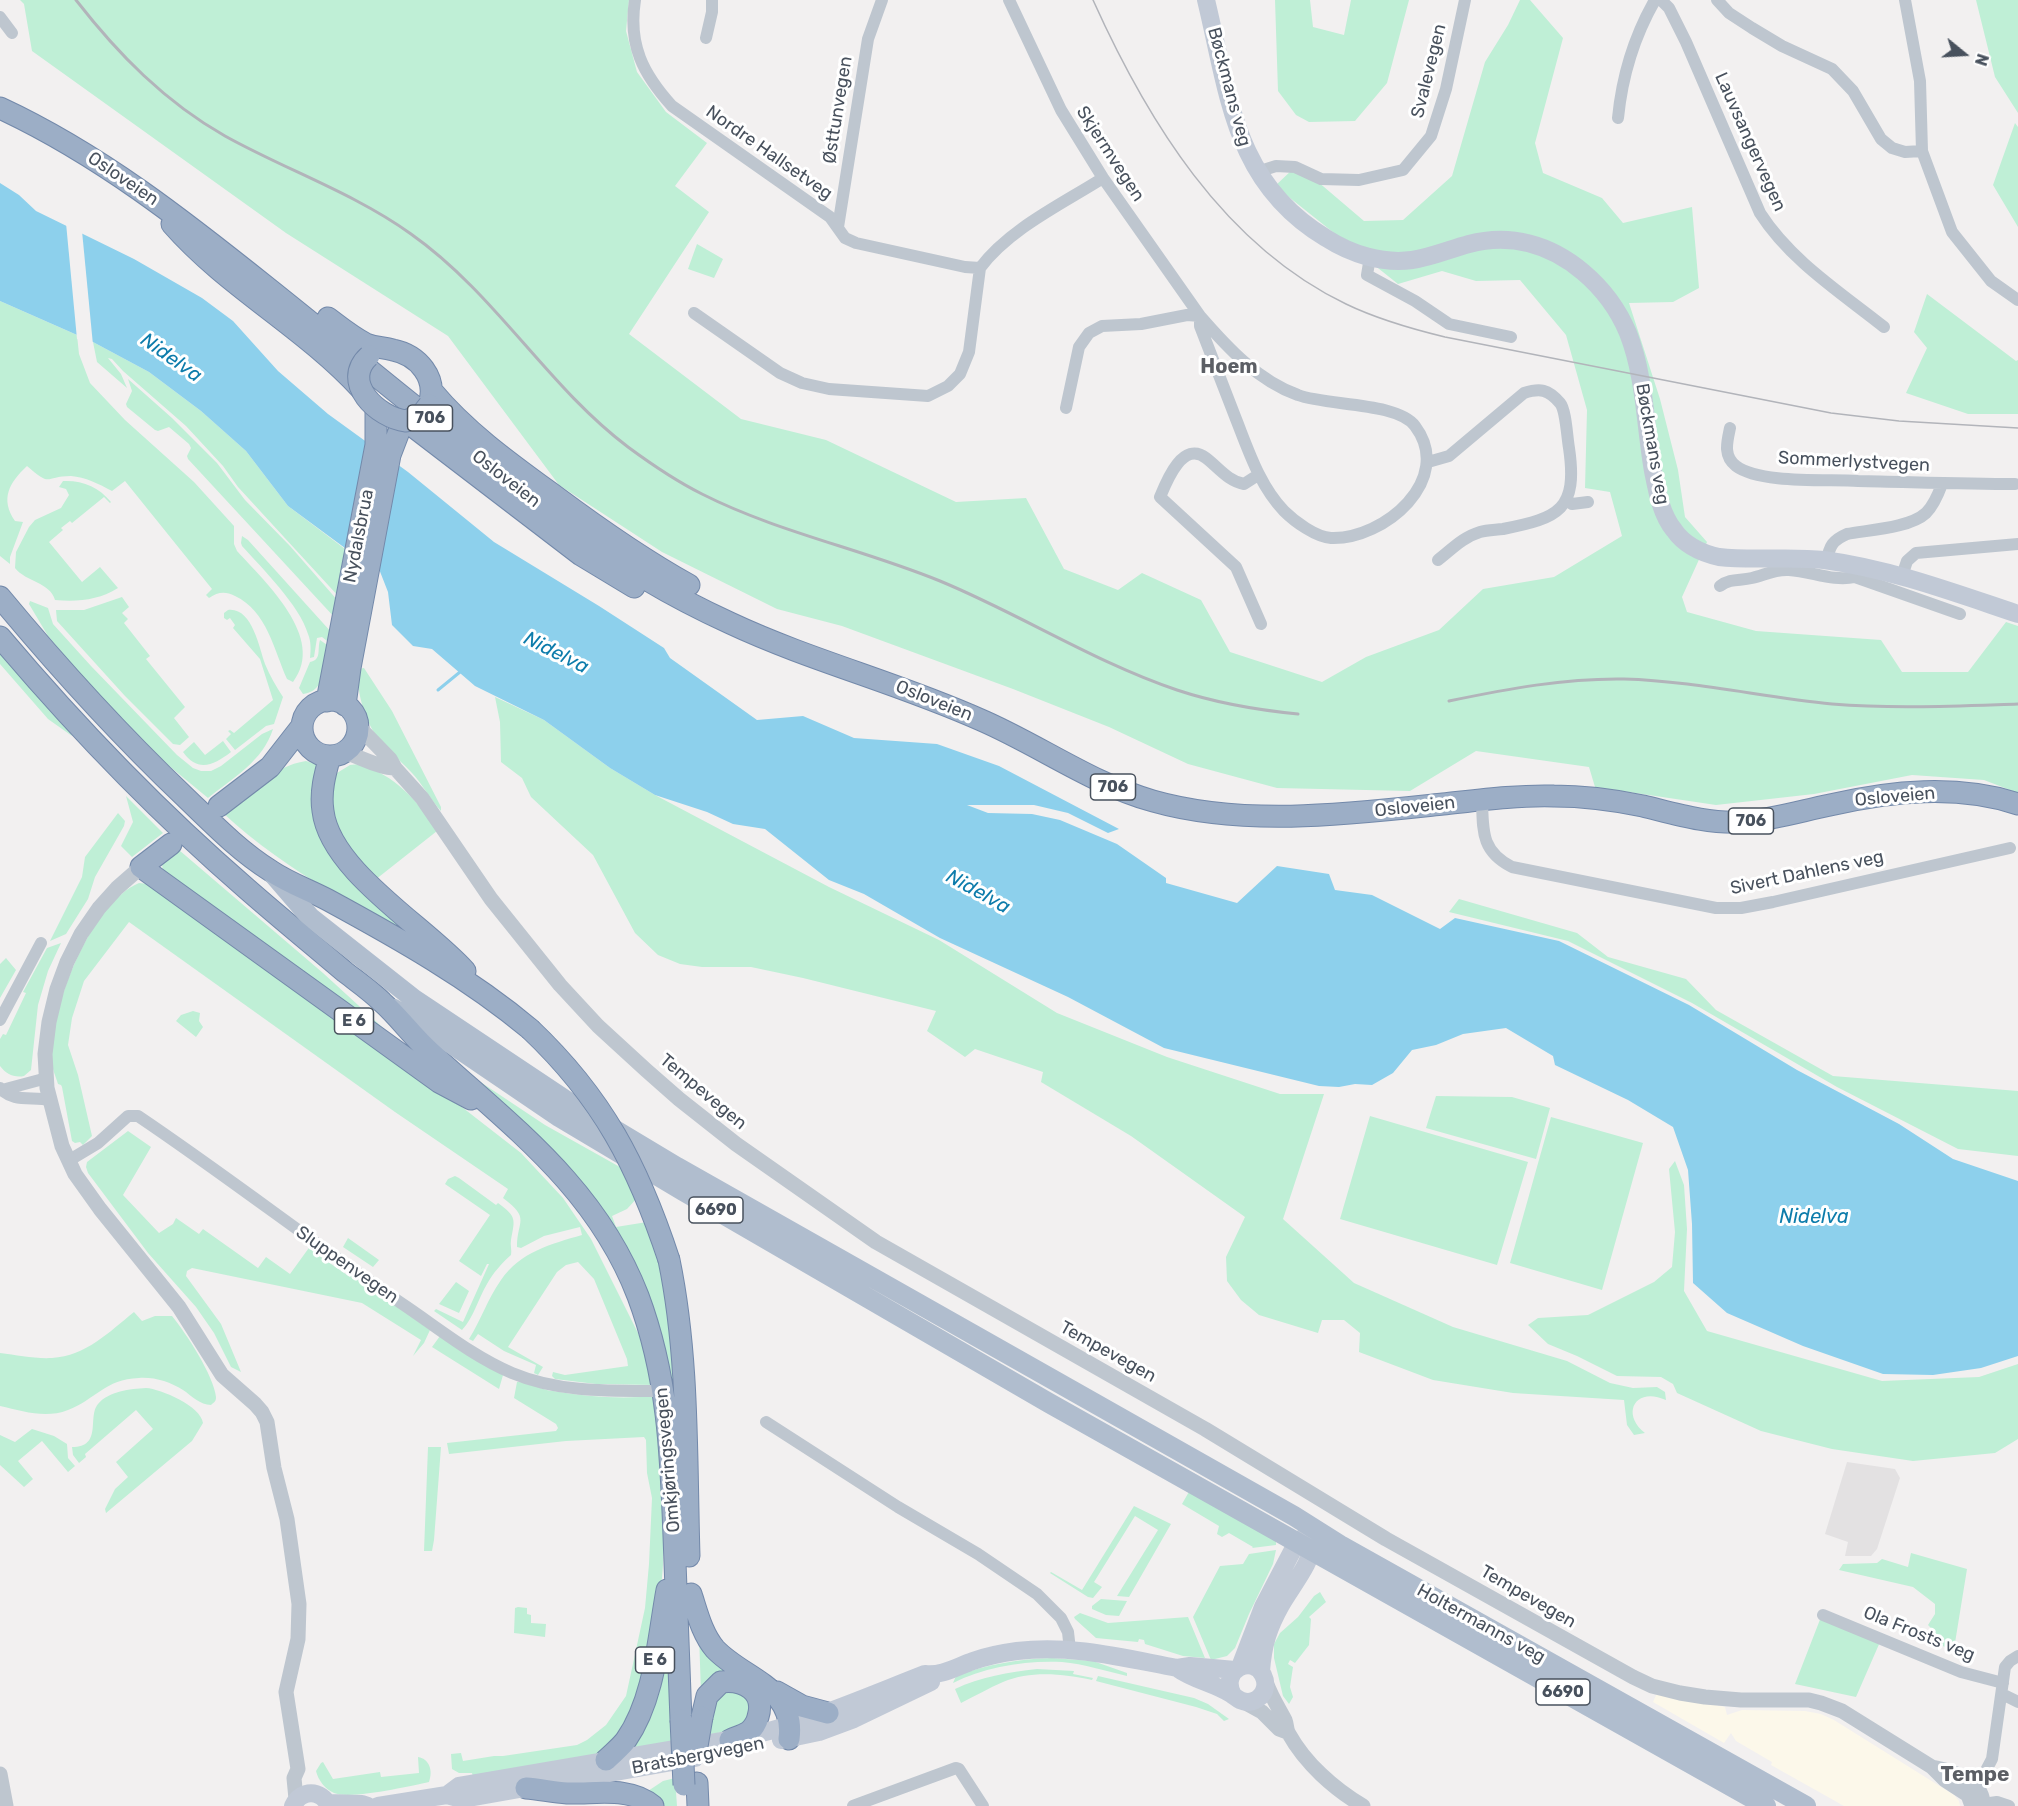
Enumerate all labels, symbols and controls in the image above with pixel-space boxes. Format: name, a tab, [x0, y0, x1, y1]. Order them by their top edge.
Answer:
street label: Svalevegen	[1407, 22, 1451, 120]
north arrow	[1934, 24, 1994, 84]
street label: Bøckmans veg	[1203, 25, 1255, 149]
text: N	[1971, 51, 1992, 68]
street label: Østtunvegen	[819, 55, 857, 165]
street label: Lauvsangervegen	[1710, 69, 1790, 215]
street label: Nordre Hallsetveg	[702, 101, 836, 205]
street label: Skjermvegen	[1071, 102, 1149, 206]
street label: Osloveien	[83, 147, 163, 211]
water label: Nidelva	[136, 328, 206, 388]
district label: Hoem	[1200, 355, 1258, 379]
street label: Bøckmans veg	[1631, 382, 1673, 506]
road number: 706	[408, 405, 452, 431]
street label: Osloveien	[468, 446, 544, 512]
street label: Sommerlystvegen	[1777, 447, 1931, 477]
street label: Nydalsbrua	[339, 487, 379, 585]
water label: Nidelva	[520, 627, 592, 679]
street label: Osloveien	[892, 676, 976, 726]
road number: 706	[1090, 774, 1136, 800]
street label: Osloveien	[1854, 783, 1936, 811]
street label: Osloveien	[1374, 792, 1456, 822]
road number: 706	[1728, 808, 1774, 834]
street label: Sivert Dahlens veg	[1728, 846, 1886, 900]
water label: Nidelva	[942, 865, 1014, 919]
road number: E 6	[334, 1008, 374, 1034]
street label: Tempevegen	[655, 1049, 751, 1135]
road number: 6690	[689, 1197, 743, 1223]
water label: Nidelva	[1779, 1205, 1849, 1229]
street label: Sluppenvegen	[292, 1222, 402, 1308]
street label: Tempevegen	[1056, 1317, 1160, 1387]
street label: Omkjøringsvegen	[651, 1387, 685, 1533]
street label: Tempevegen	[1476, 1561, 1580, 1633]
street label: Holtermanns veg	[1413, 1580, 1549, 1668]
street label: Ola Frosts veg	[1860, 1602, 1978, 1666]
road number: E 6	[636, 1647, 674, 1673]
road number: 6690	[1536, 1679, 1590, 1705]
street label: Bratsbergvegen	[630, 1733, 766, 1779]
district label: Tempe	[1941, 1762, 2009, 1788]

